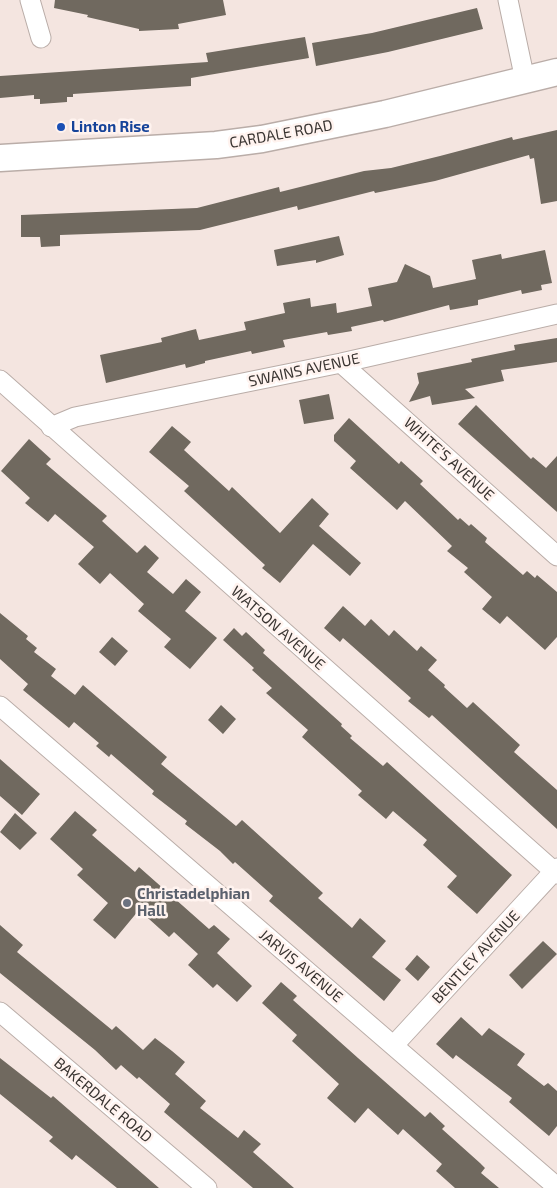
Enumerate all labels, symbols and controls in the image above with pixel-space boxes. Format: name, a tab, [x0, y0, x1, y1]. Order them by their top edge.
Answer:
street label: CARDALE ROAD	[228, 116, 334, 152]
place label: Linton Rise	[71, 118, 150, 136]
marker: Linton Rise	[55, 121, 67, 133]
street label: SWAINS AVENUE	[247, 349, 361, 391]
street label: WHITE'S AVENUE	[400, 414, 498, 504]
street label: WATSON AVENUE	[227, 582, 329, 674]
place label: Christadelphian Hall	[137, 885, 250, 920]
marker: Christadelphian Hall	[121, 897, 133, 909]
street label: BENTLEY AVENUE	[428, 907, 524, 1007]
street label: JARVIS AVENUE	[255, 926, 347, 1006]
street label: BAKERDALE ROAD	[50, 1054, 156, 1146]

